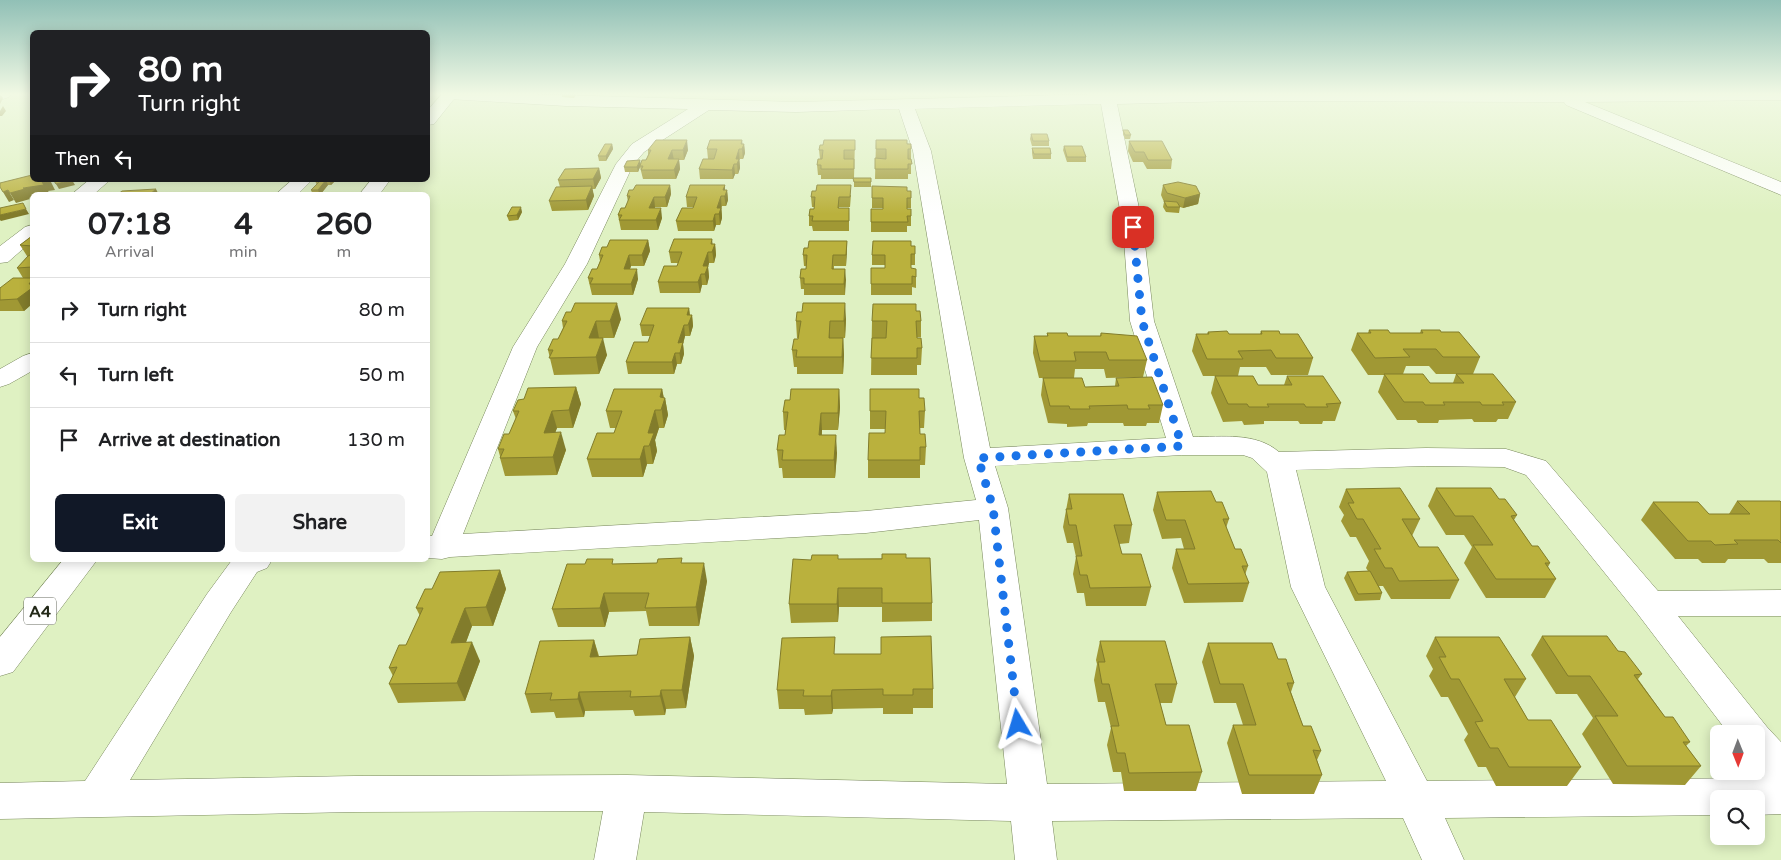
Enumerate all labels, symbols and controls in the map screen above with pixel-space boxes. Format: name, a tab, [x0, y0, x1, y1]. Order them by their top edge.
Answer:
text: 80 m	[138, 49, 223, 91]
icon: right	[55, 50, 120, 115]
text: Turn right	[138, 91, 240, 117]
icon: left	[110, 145, 138, 173]
text: Then	[55, 148, 100, 170]
text: 07:18	[88, 206, 171, 243]
text: 4	[234, 206, 253, 243]
text: 260	[316, 206, 372, 243]
pin	[1112, 206, 1154, 248]
icon: arrive	[1119, 213, 1147, 241]
text: Arrival	[105, 242, 154, 262]
text: min	[229, 242, 258, 262]
text: m	[336, 242, 351, 262]
icon: right	[55, 296, 83, 324]
text: Turn right	[98, 299, 186, 321]
text: 80 m	[359, 299, 405, 321]
icon: left	[55, 361, 83, 389]
text: Turn left	[98, 364, 174, 386]
text: 50 m	[359, 364, 405, 386]
icon: arrive	[55, 426, 83, 454]
text: Arrive at destination	[98, 429, 281, 451]
text: 130 m	[347, 429, 405, 451]
button: Exit	[55, 494, 225, 552]
button: Share	[235, 494, 405, 552]
road number: A4	[24, 598, 56, 624]
position arrow	[991, 697, 1043, 749]
north arrow	[1710, 725, 1765, 780]
map controls	[1710, 725, 1765, 845]
button: search	[1710, 790, 1765, 845]

